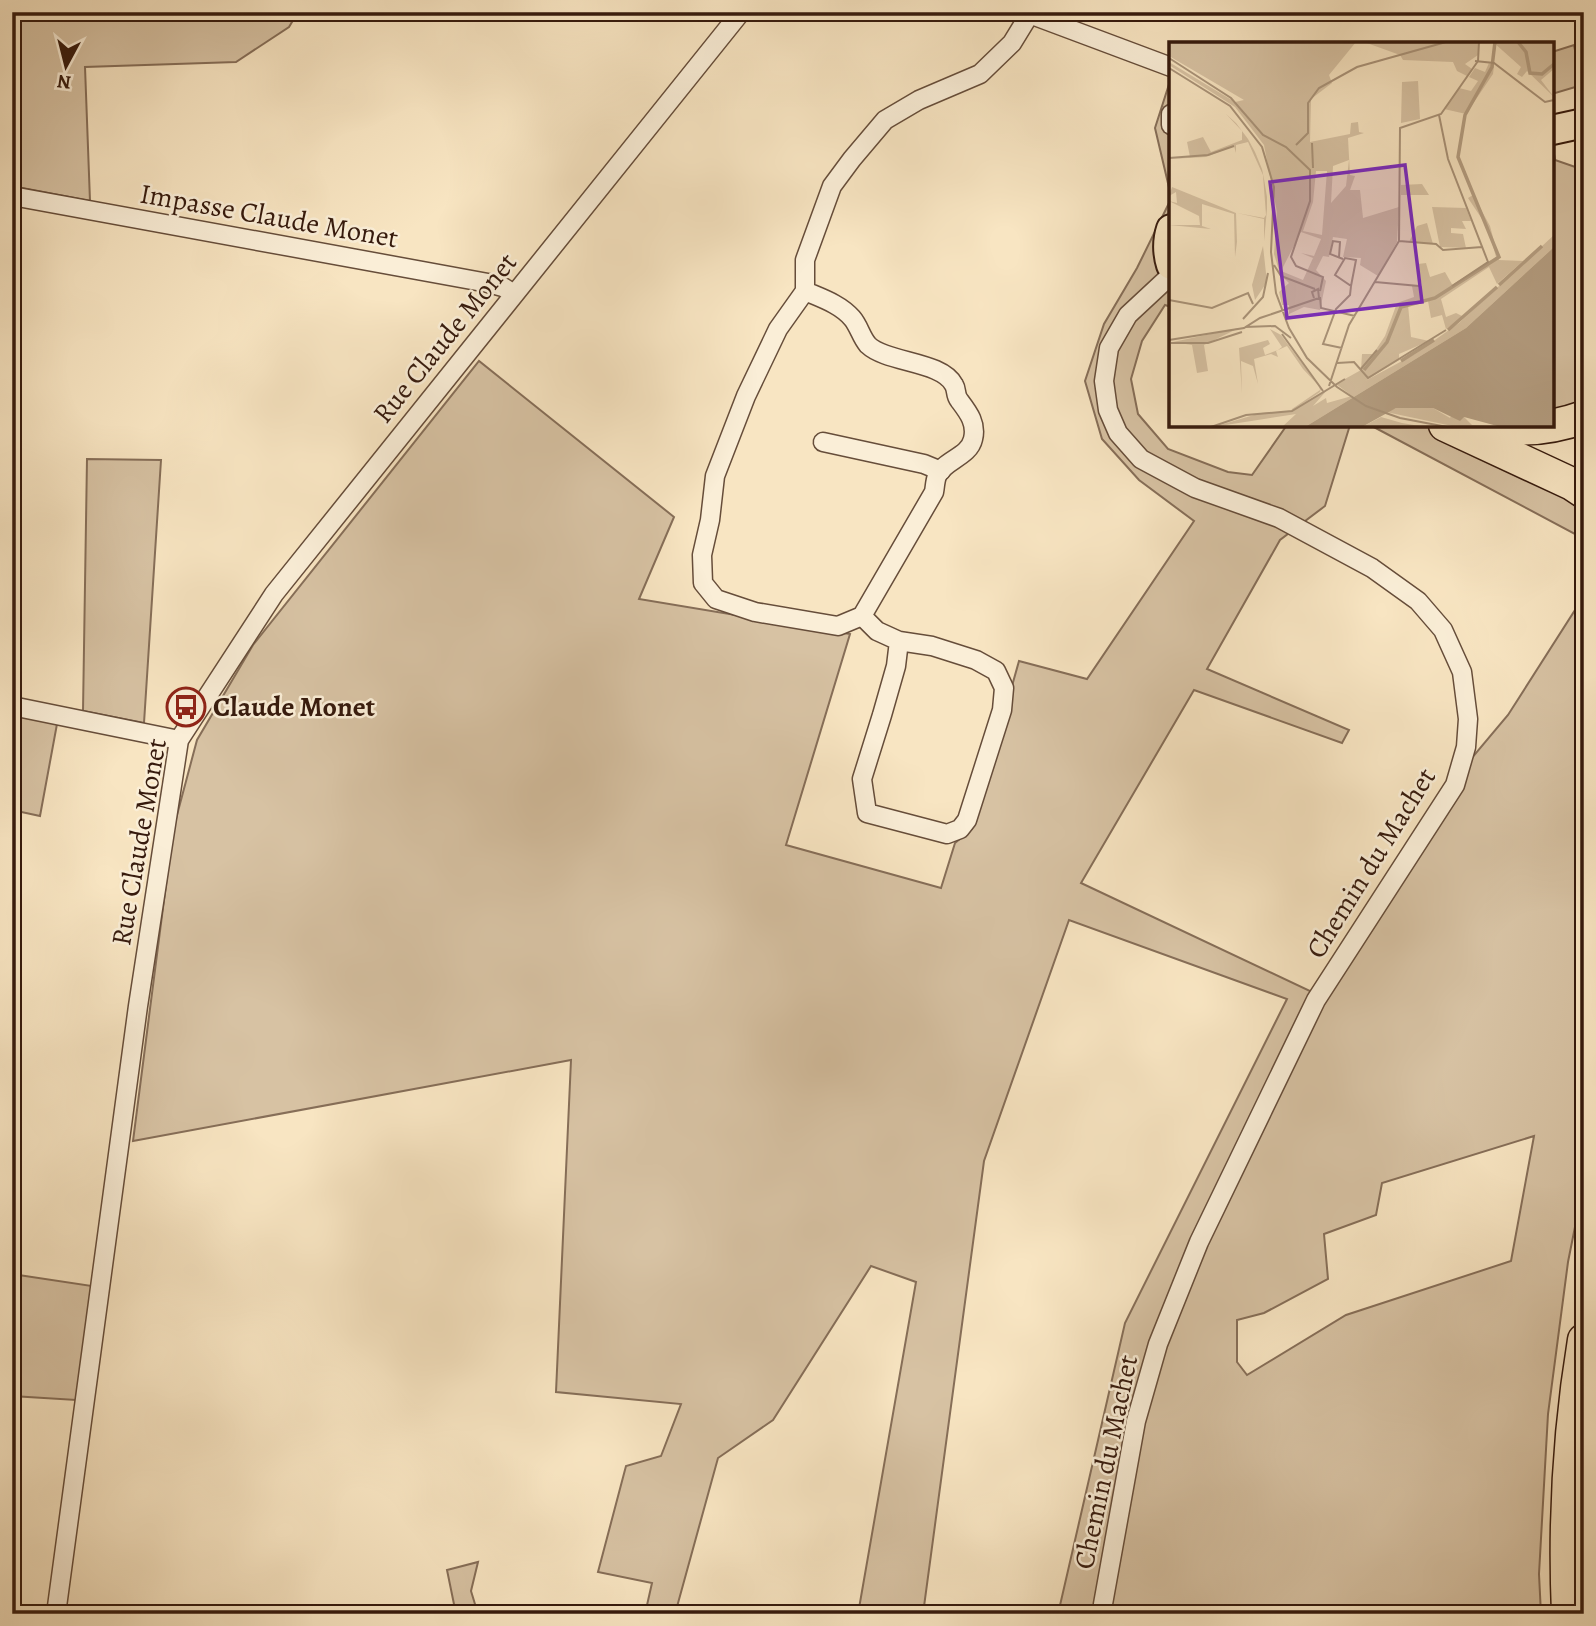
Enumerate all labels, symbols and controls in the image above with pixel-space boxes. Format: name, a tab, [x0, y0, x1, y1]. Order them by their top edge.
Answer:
north arrow	[32, 32, 102, 102]
inset map	[1169, 42, 1554, 427]
text: N	[55, 68, 73, 96]
street label: Impasse Claude Monet	[137, 175, 401, 257]
street label: Rue Claude Monet	[364, 245, 526, 431]
bus stop icon: Claude Monet	[165, 686, 207, 728]
place label: Claude Monet	[213, 688, 375, 726]
street label: Rue Claude Monet	[102, 736, 176, 948]
street label: Chemin du Machet	[1297, 761, 1445, 965]
street label: Chemin du Machet	[1065, 1351, 1147, 1573]

